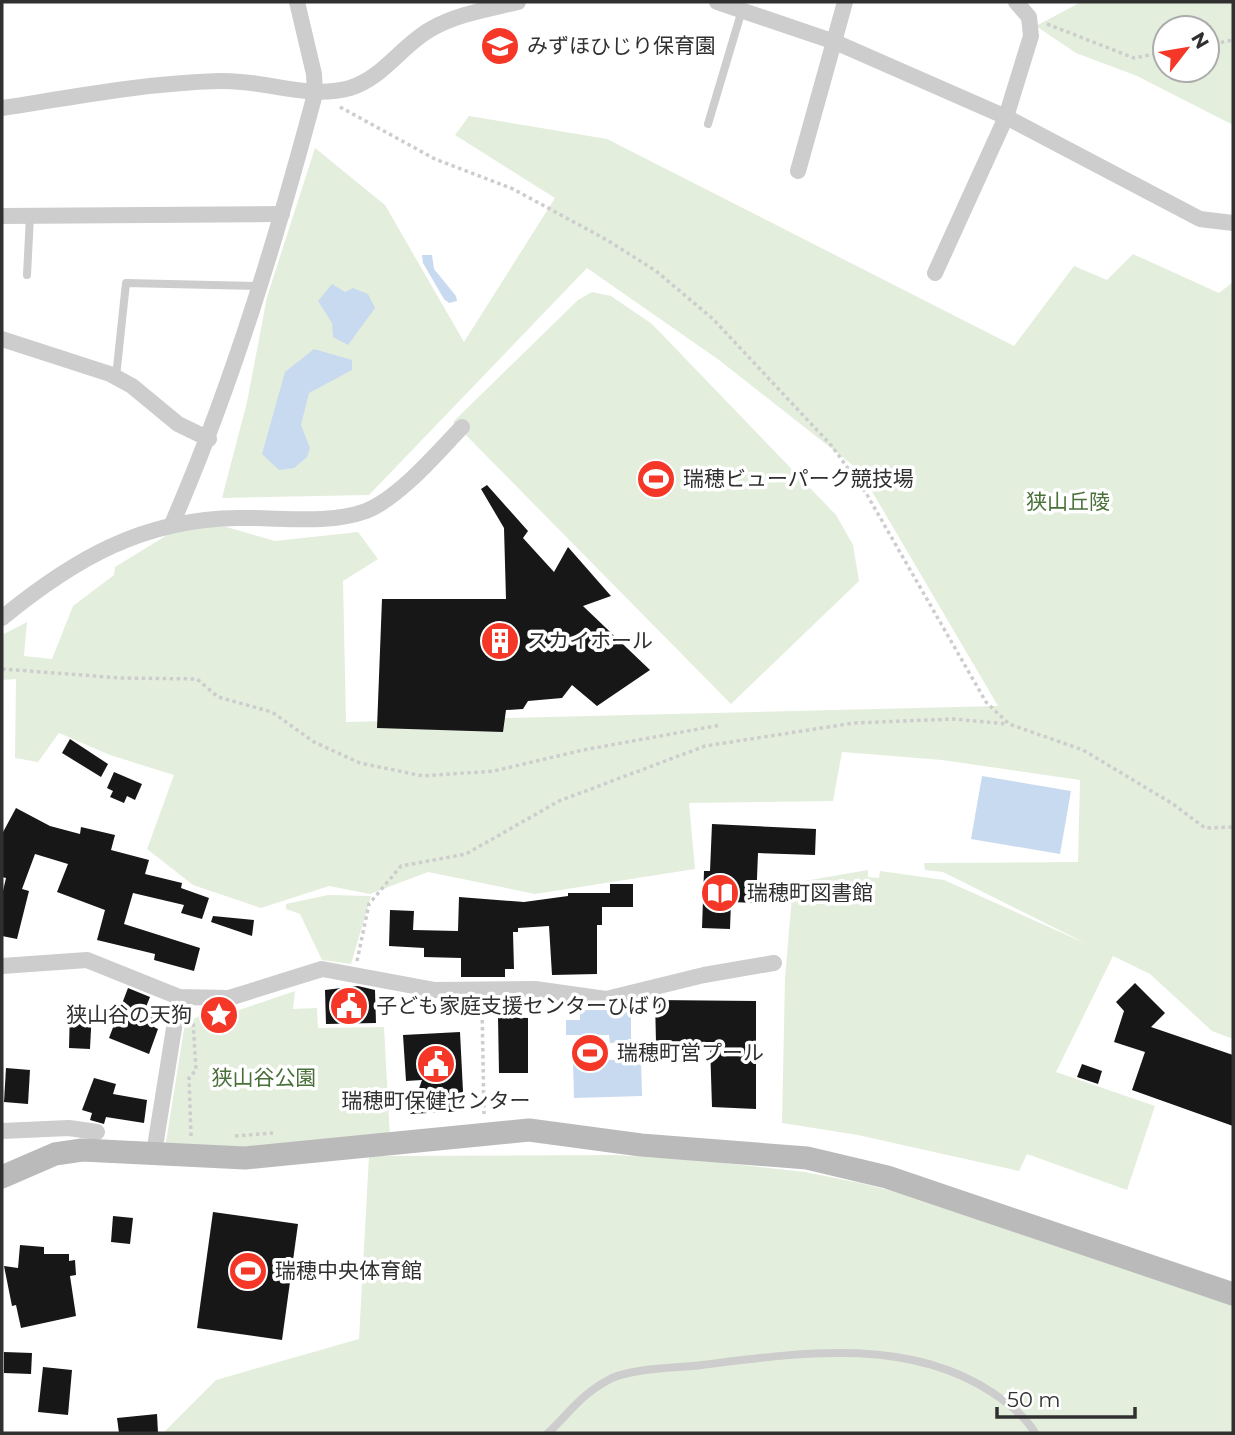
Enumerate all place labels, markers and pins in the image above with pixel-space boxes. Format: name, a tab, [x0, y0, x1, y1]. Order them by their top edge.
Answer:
school or university icon: みずほひじり保育園	[479, 25, 521, 67]
place label: みずほひじり保育園	[527, 33, 716, 58]
sports icon: 瑞穂ビューパーク競技場	[635, 458, 677, 500]
place label: 瑞穂ビューパーク競技場	[683, 466, 914, 491]
building icon: スカイホール	[479, 620, 521, 662]
place label: スカイホール	[527, 628, 653, 653]
library icon: 瑞穂町図書館	[699, 872, 741, 914]
place label: 瑞穂町図書館	[747, 880, 873, 905]
public building icon: 子ども家庭支援センターひばり	[328, 985, 370, 1027]
place label: 子ども家庭支援センターひばり	[376, 993, 670, 1018]
place icon: 狭山谷の天狗	[198, 994, 240, 1036]
place label: 狭山谷の天狗	[66, 1002, 192, 1027]
sports icon: 瑞穂町営プール	[569, 1032, 611, 1074]
place label: 瑞穂町営プール	[617, 1040, 764, 1065]
public building icon: 瑞穂町保健センター	[415, 1043, 457, 1085]
place label: 瑞穂町保健センター	[342, 1088, 531, 1113]
sports icon: 瑞穂中央体育館	[227, 1250, 269, 1292]
place label: 瑞穂中央体育館	[275, 1258, 422, 1283]

